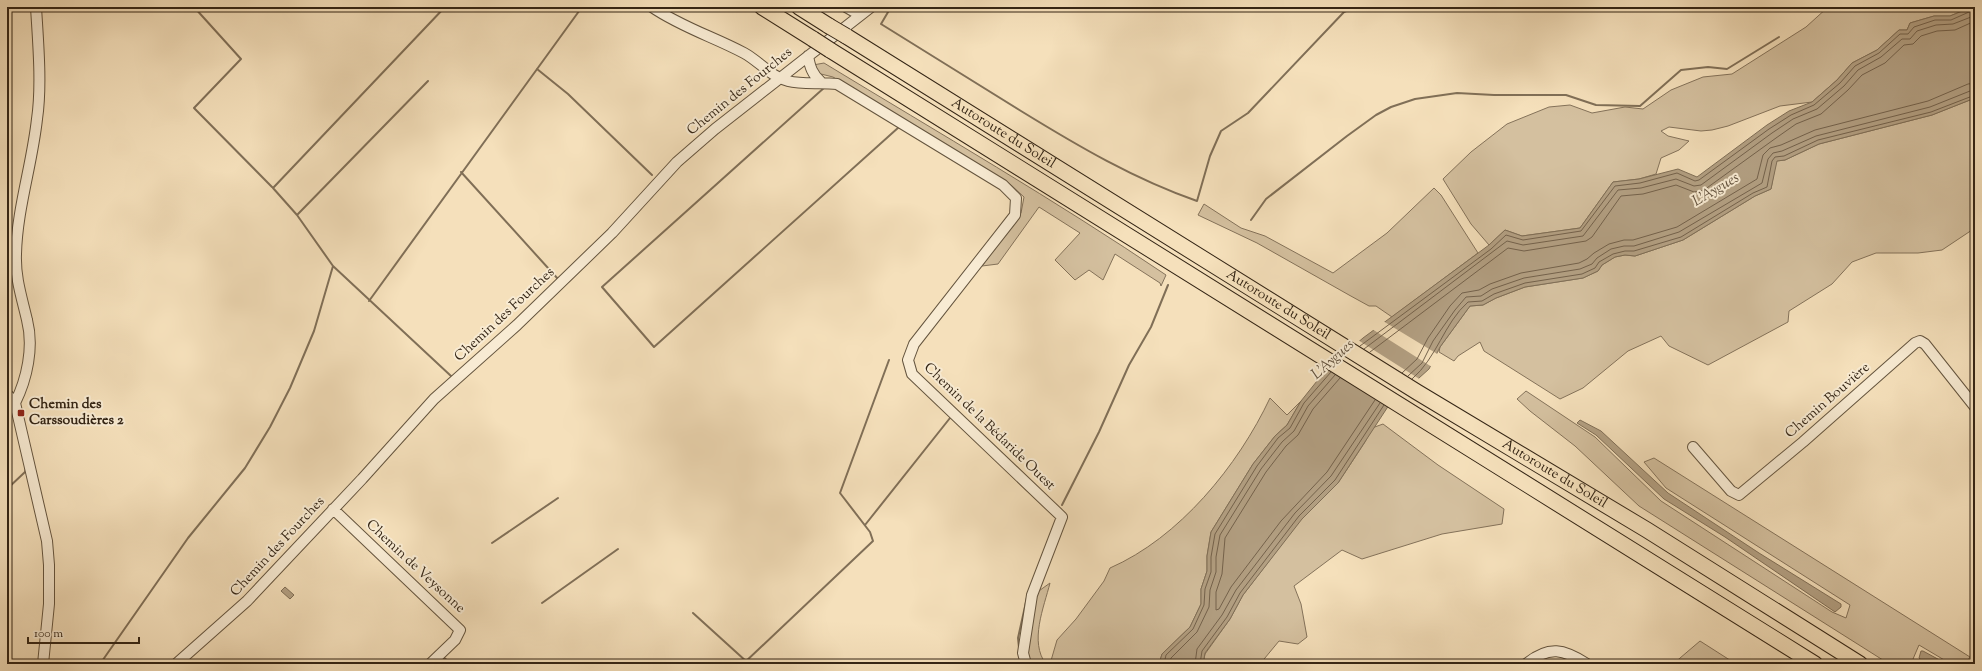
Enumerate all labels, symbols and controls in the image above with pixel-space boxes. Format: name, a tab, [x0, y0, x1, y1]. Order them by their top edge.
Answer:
street label: Chemin des Fourches	[683, 43, 797, 141]
street label: Autoroute du Soleil	[947, 94, 1059, 174]
water label: L'Aygues	[1689, 168, 1743, 212]
street label: Chemin des Fourches	[451, 263, 559, 367]
street label: Autoroute du Soleil	[1222, 265, 1334, 346]
water label: L'Aygues	[1307, 335, 1359, 385]
street label: Chemin Bouvière	[1781, 358, 1875, 444]
street label: Chemin de la Bédaride Ouest	[919, 359, 1059, 496]
place label: Chemin des Carssoudières 2	[29, 395, 124, 431]
marker: Chemin des Carssoudières 2	[16, 408, 26, 418]
street label: Autoroute du Soleil	[1498, 435, 1611, 514]
street label: Chemin des Fourches	[226, 493, 330, 601]
street label: Chemin de Veysonne	[361, 516, 469, 618]
scale bar	[28, 619, 139, 645]
text: 100 m	[34, 625, 63, 643]

